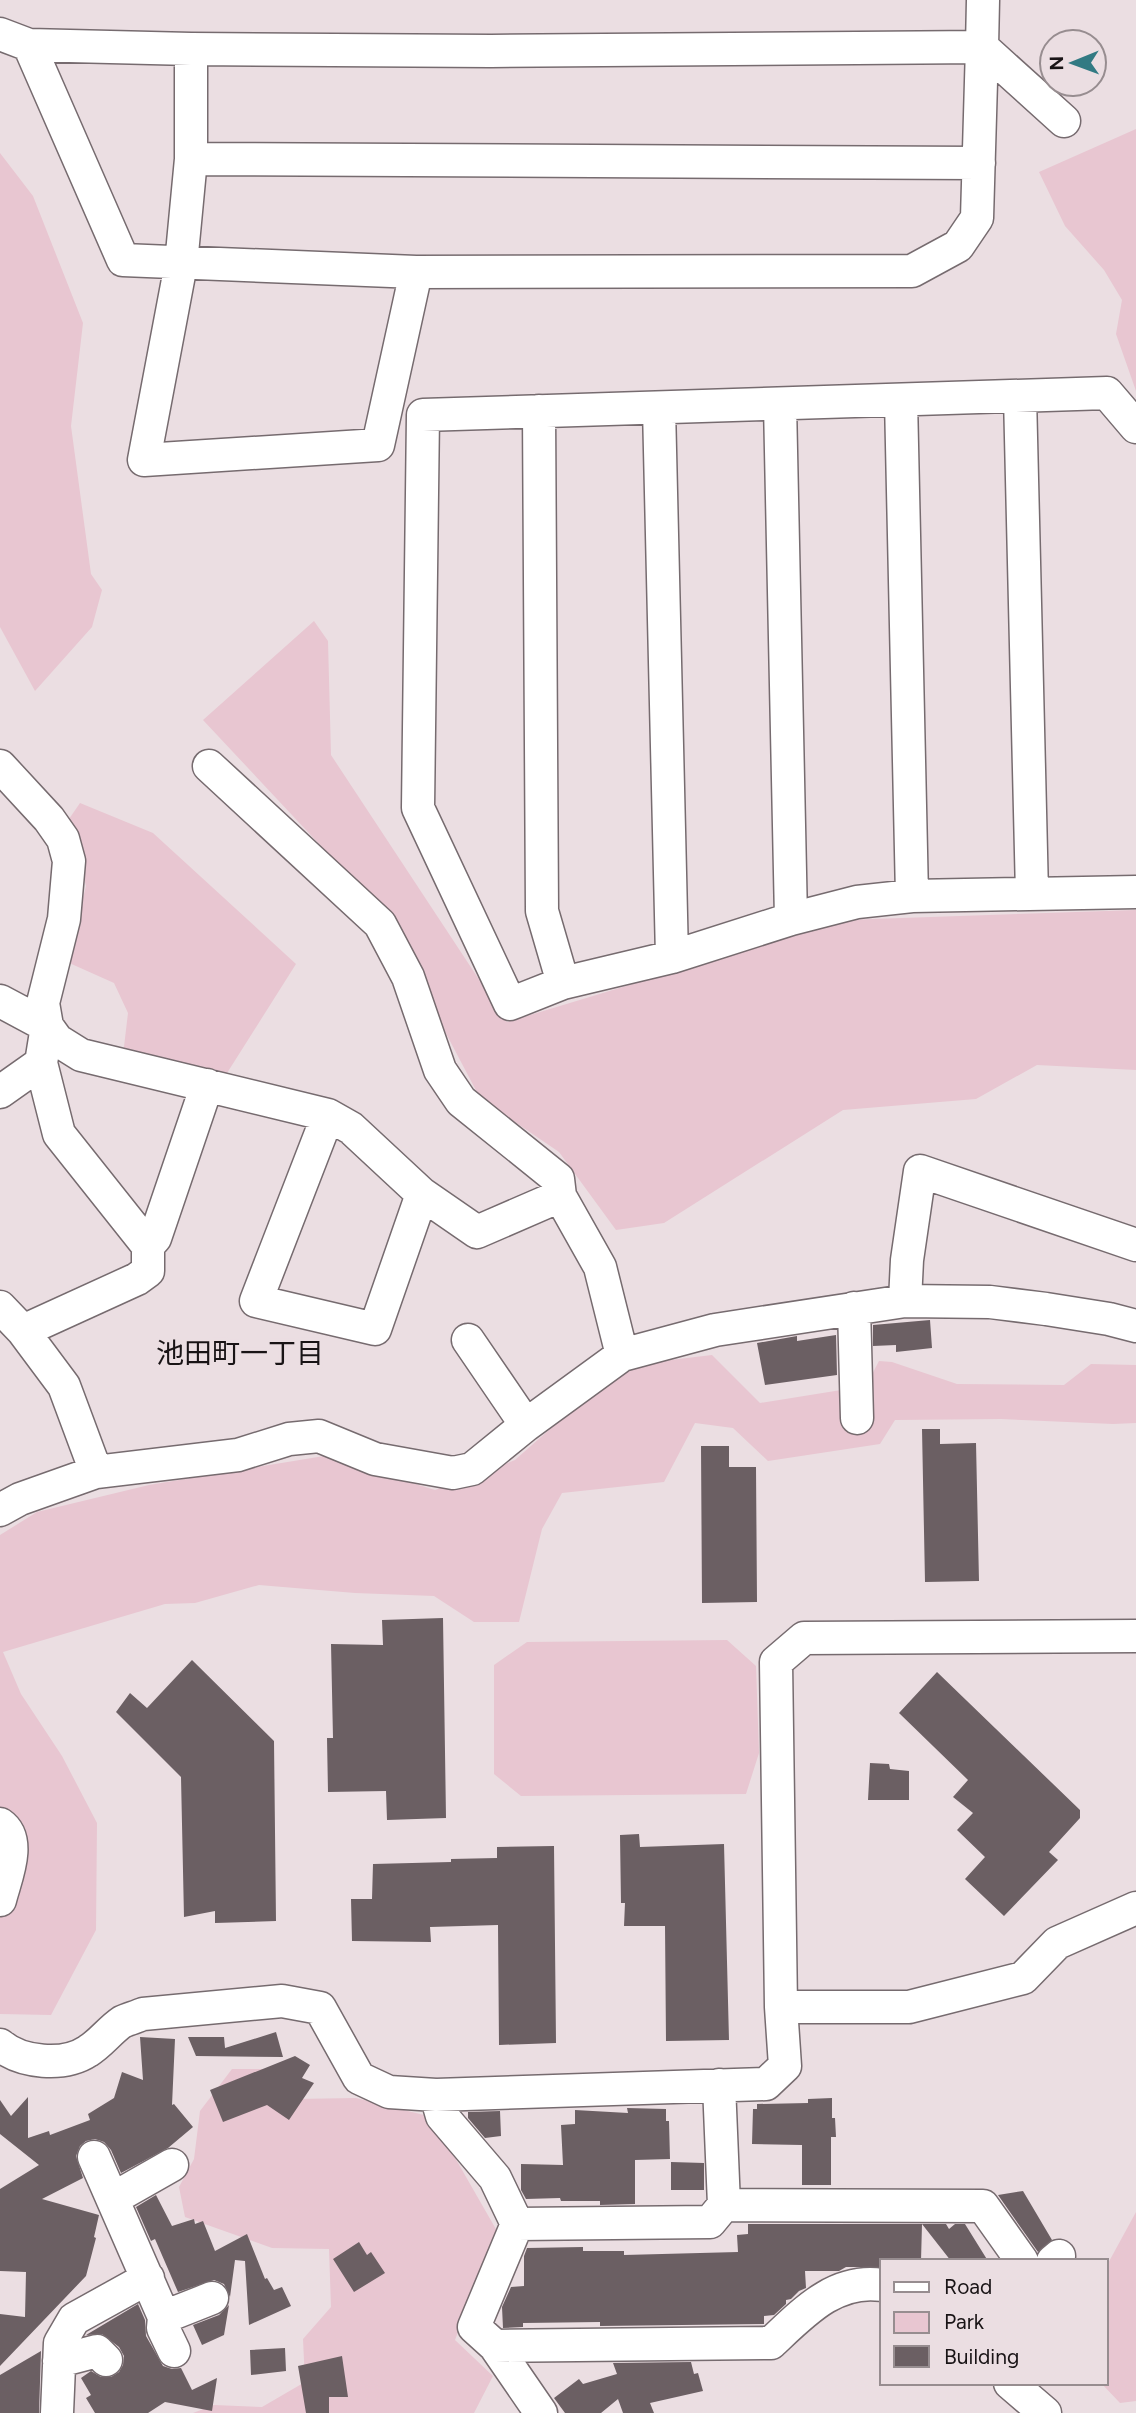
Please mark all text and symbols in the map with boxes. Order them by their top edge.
north arrow [1038,28,1108,98]
text: N [1045,56,1068,71]
district label: 池田町一丁目 [156,1336,324,1370]
legend [880,2259,1108,2385]
text: Road [944,2274,992,2299]
text: Park [944,2309,985,2334]
text: Building [944,2344,1019,2369]

